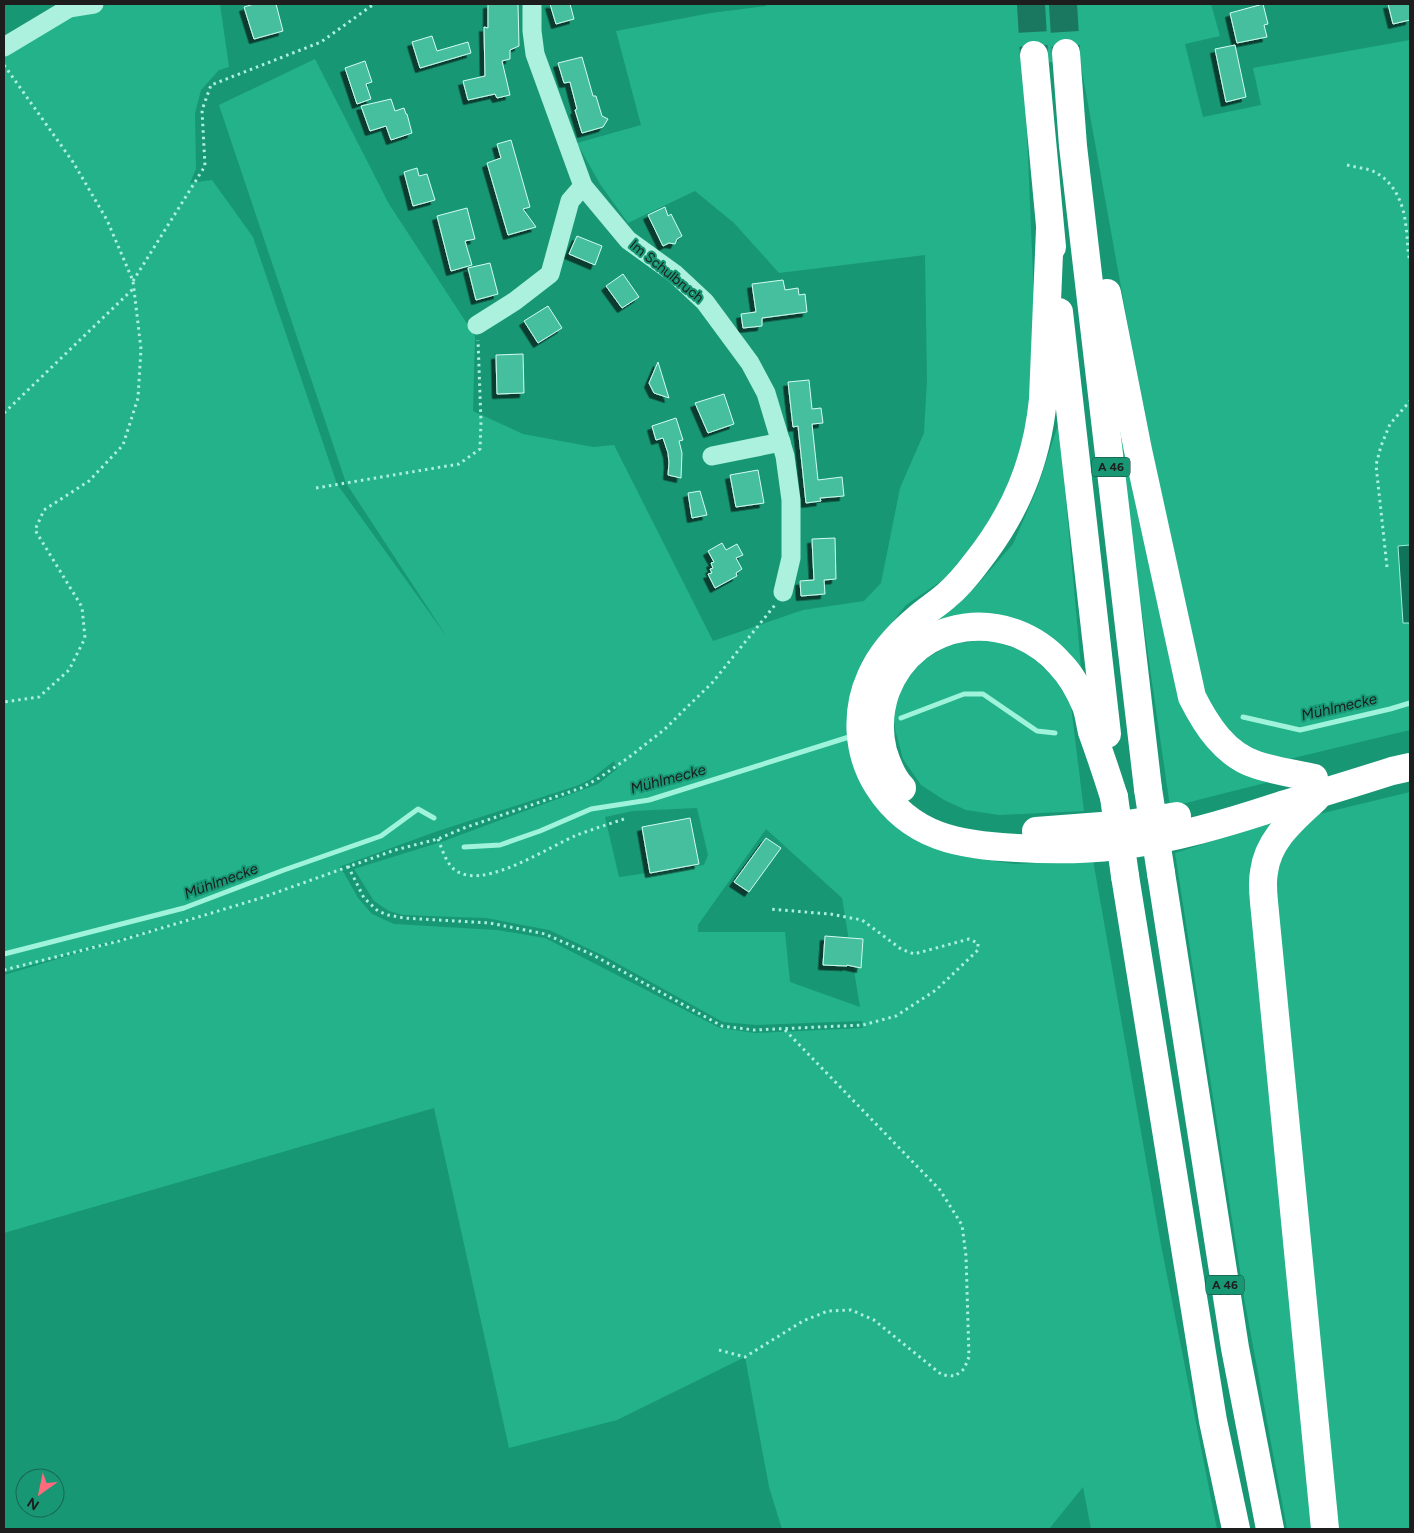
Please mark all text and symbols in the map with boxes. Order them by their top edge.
street label: Im Schulbruch [626,236,707,306]
road number: A 46 [1092,458,1130,477]
water label: Mühlmecke [1299,690,1379,724]
water label: Mühlmecke [628,760,708,798]
water label: Mühlmecke [182,859,260,903]
road number: A 46 [1206,1276,1244,1294]
north arrow [15,1468,65,1518]
text: N [24,1493,42,1514]

